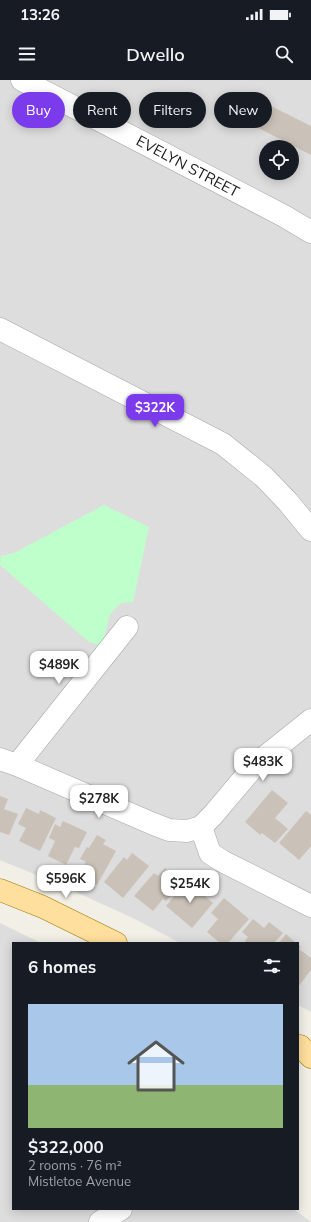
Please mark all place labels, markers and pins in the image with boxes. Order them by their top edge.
pin: $322K [127,394,183,428]
pin: $489K [31,651,87,685]
pin: $483K [235,748,291,782]
pin: $278K [71,785,127,819]
pin: $596K [38,865,94,899]
pin: $254K [162,870,218,904]

